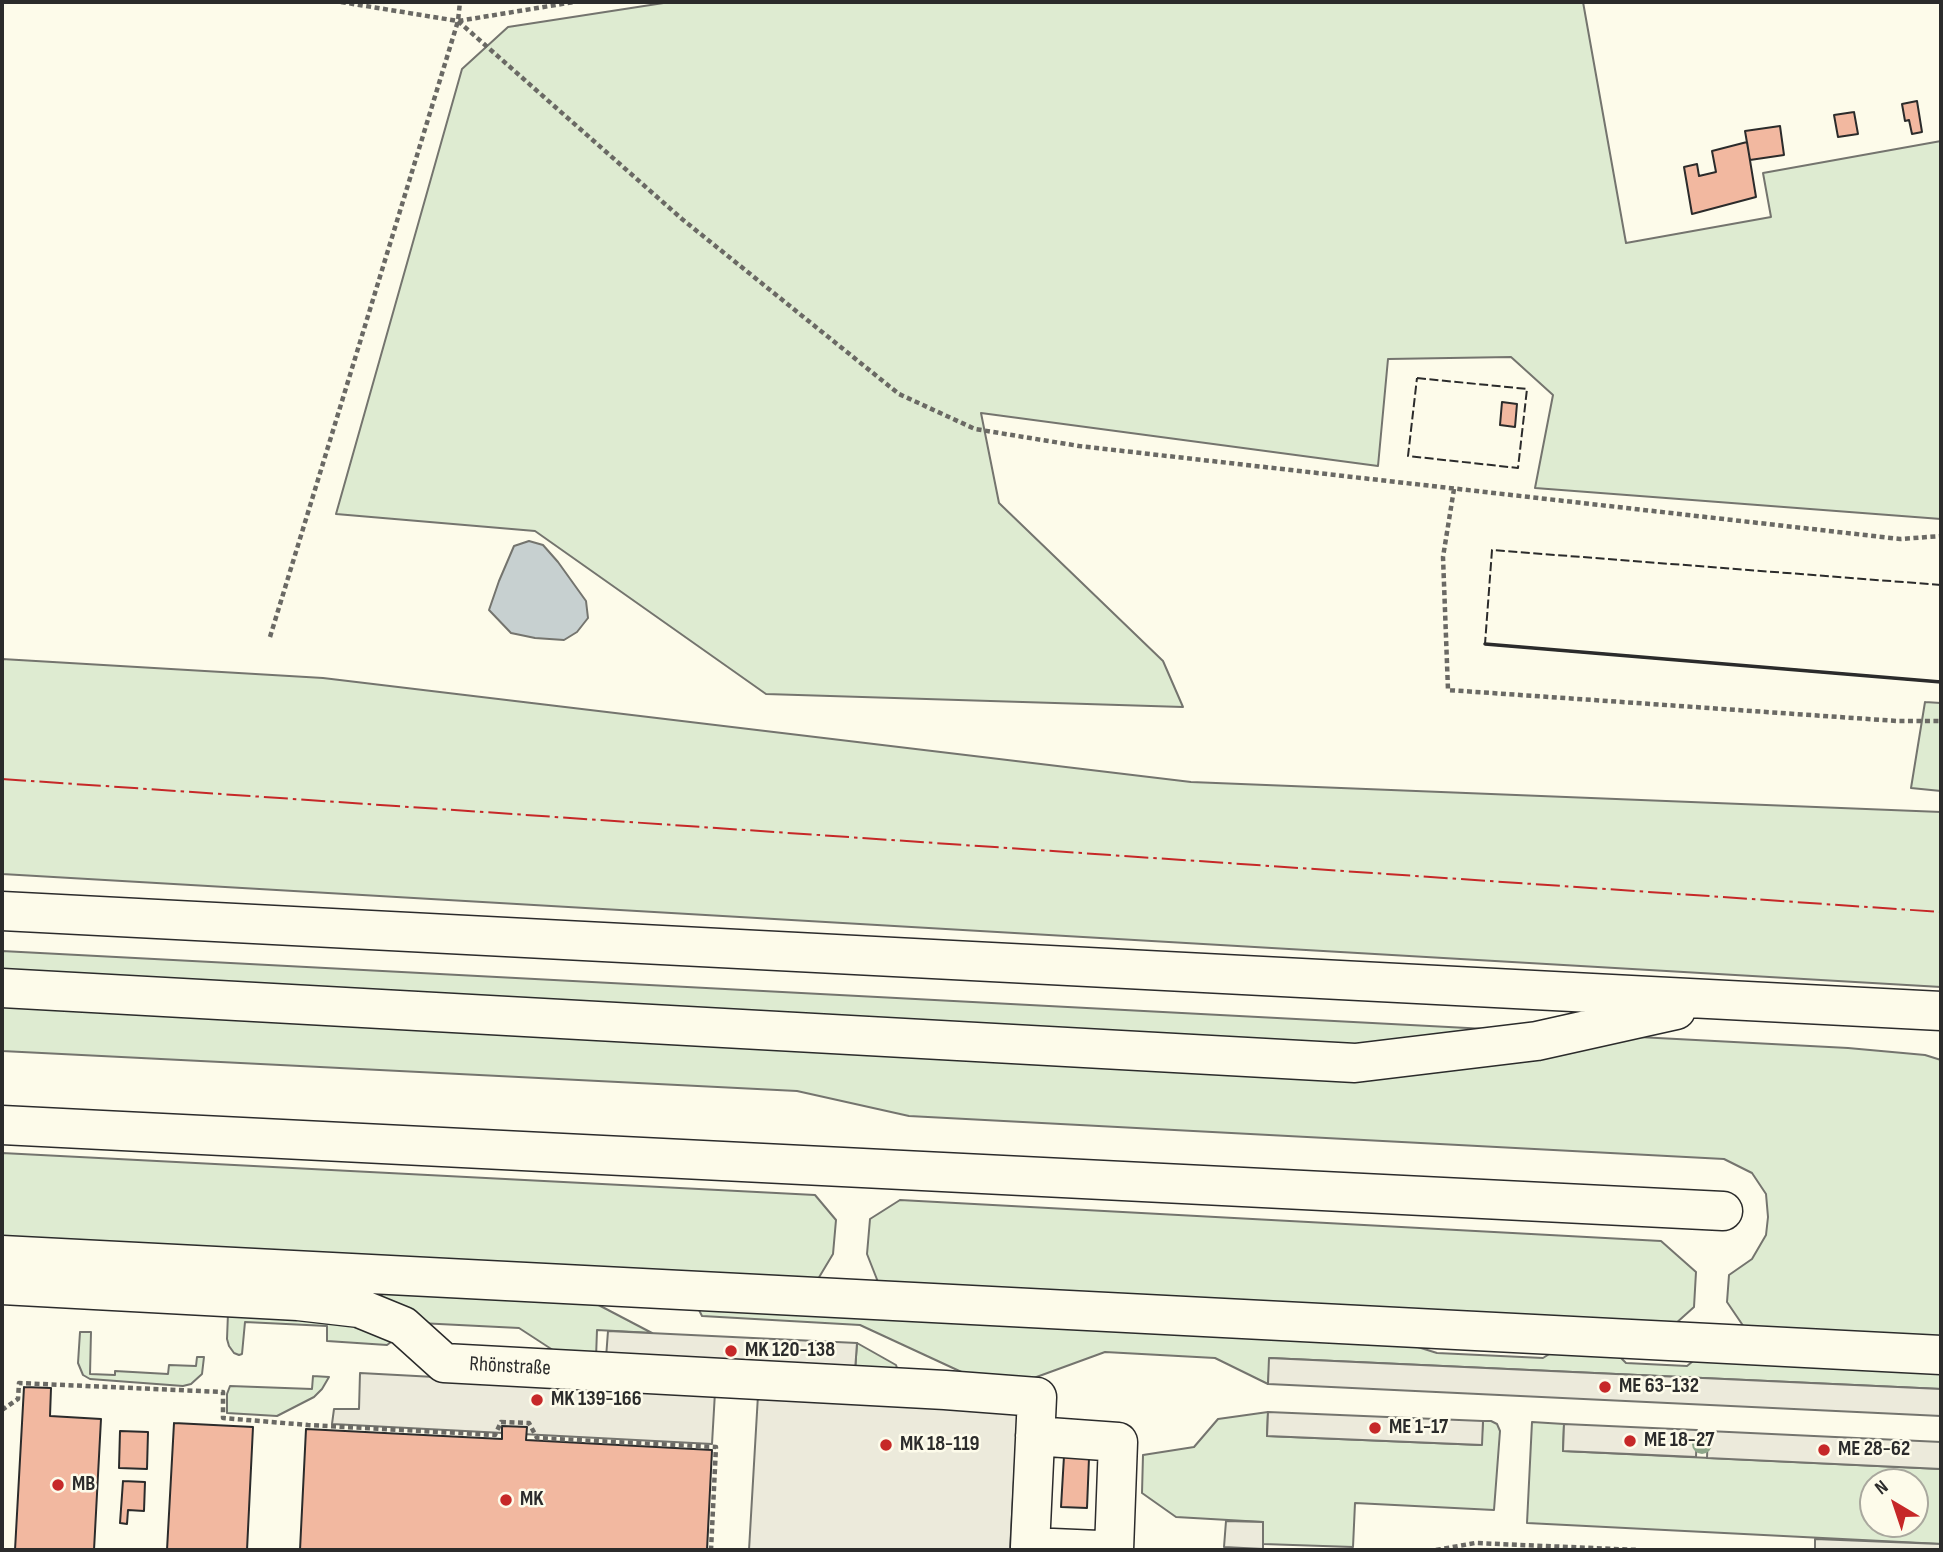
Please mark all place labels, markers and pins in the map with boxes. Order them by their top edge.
place label: MK 120-138 [745,1338,835,1364]
marker: MK 120-138 [723,1343,739,1359]
place label: ME 63-132 [1619,1374,1699,1400]
marker: ME 63-132 [1597,1379,1613,1395]
place label: MK 139-166 [551,1387,642,1413]
marker: MK 139-166 [529,1392,545,1408]
place label: ME 1-17 [1389,1415,1448,1441]
marker: ME 1-17 [1367,1420,1383,1436]
place label: ME 18-27 [1644,1428,1714,1454]
place label: MK 18-119 [900,1432,980,1458]
marker: ME 18-27 [1622,1433,1638,1449]
marker: MK 18-119 [878,1437,894,1453]
place label: ME 28-62 [1838,1437,1910,1463]
marker: ME 28-62 [1816,1442,1832,1458]
place label: MB [72,1472,95,1498]
marker: MB [50,1477,66,1493]
place label: MK [520,1487,544,1513]
marker: MK [498,1492,514,1508]

